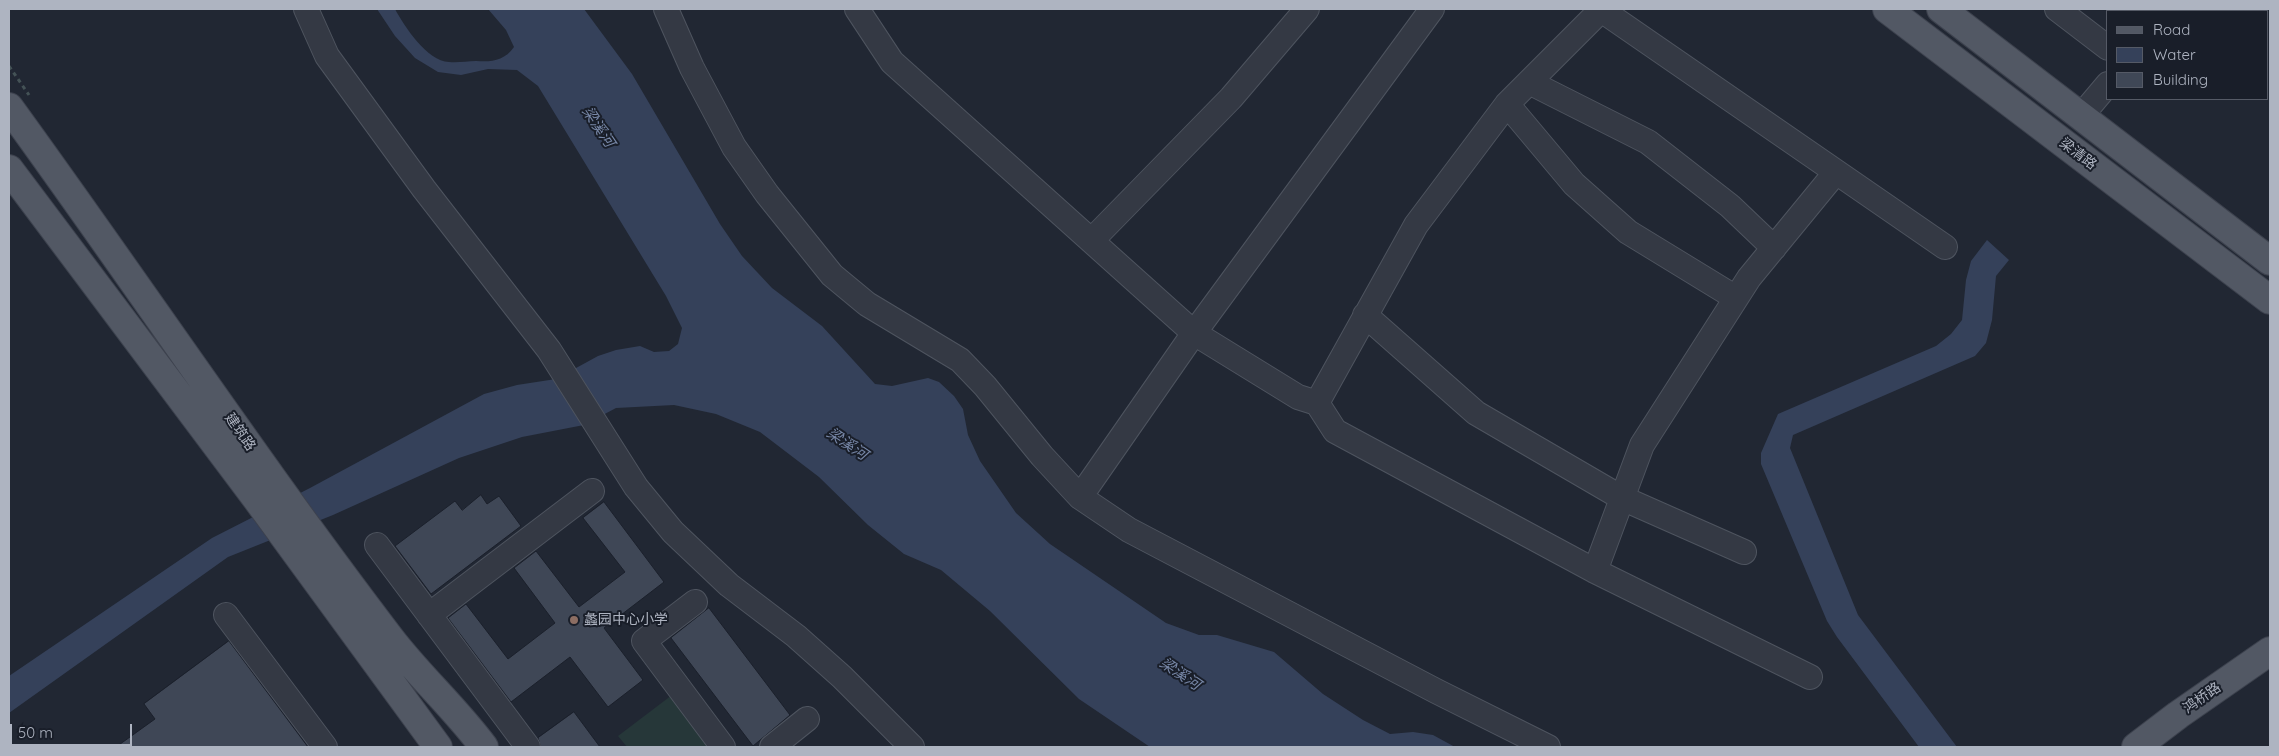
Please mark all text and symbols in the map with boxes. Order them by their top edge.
legend [2106,10,2269,100]
text: Road [2153,20,2190,39]
text: Water [2153,45,2196,64]
text: Building [2153,70,2208,89]
water label: 梁溪河 [578,103,618,151]
street label: 梁清路 [2056,135,2100,173]
street label: 建筑路 [221,410,259,454]
water label: 梁溪河 [823,424,871,464]
place label: 蠡园中心小学 [584,612,668,628]
marker: 蠡园中心小学 [568,614,580,626]
water label: 梁溪河 [1156,654,1204,694]
street label: 鸿桥路 [2180,679,2224,717]
scale bar [12,714,135,746]
text: 50 m [18,723,53,742]

